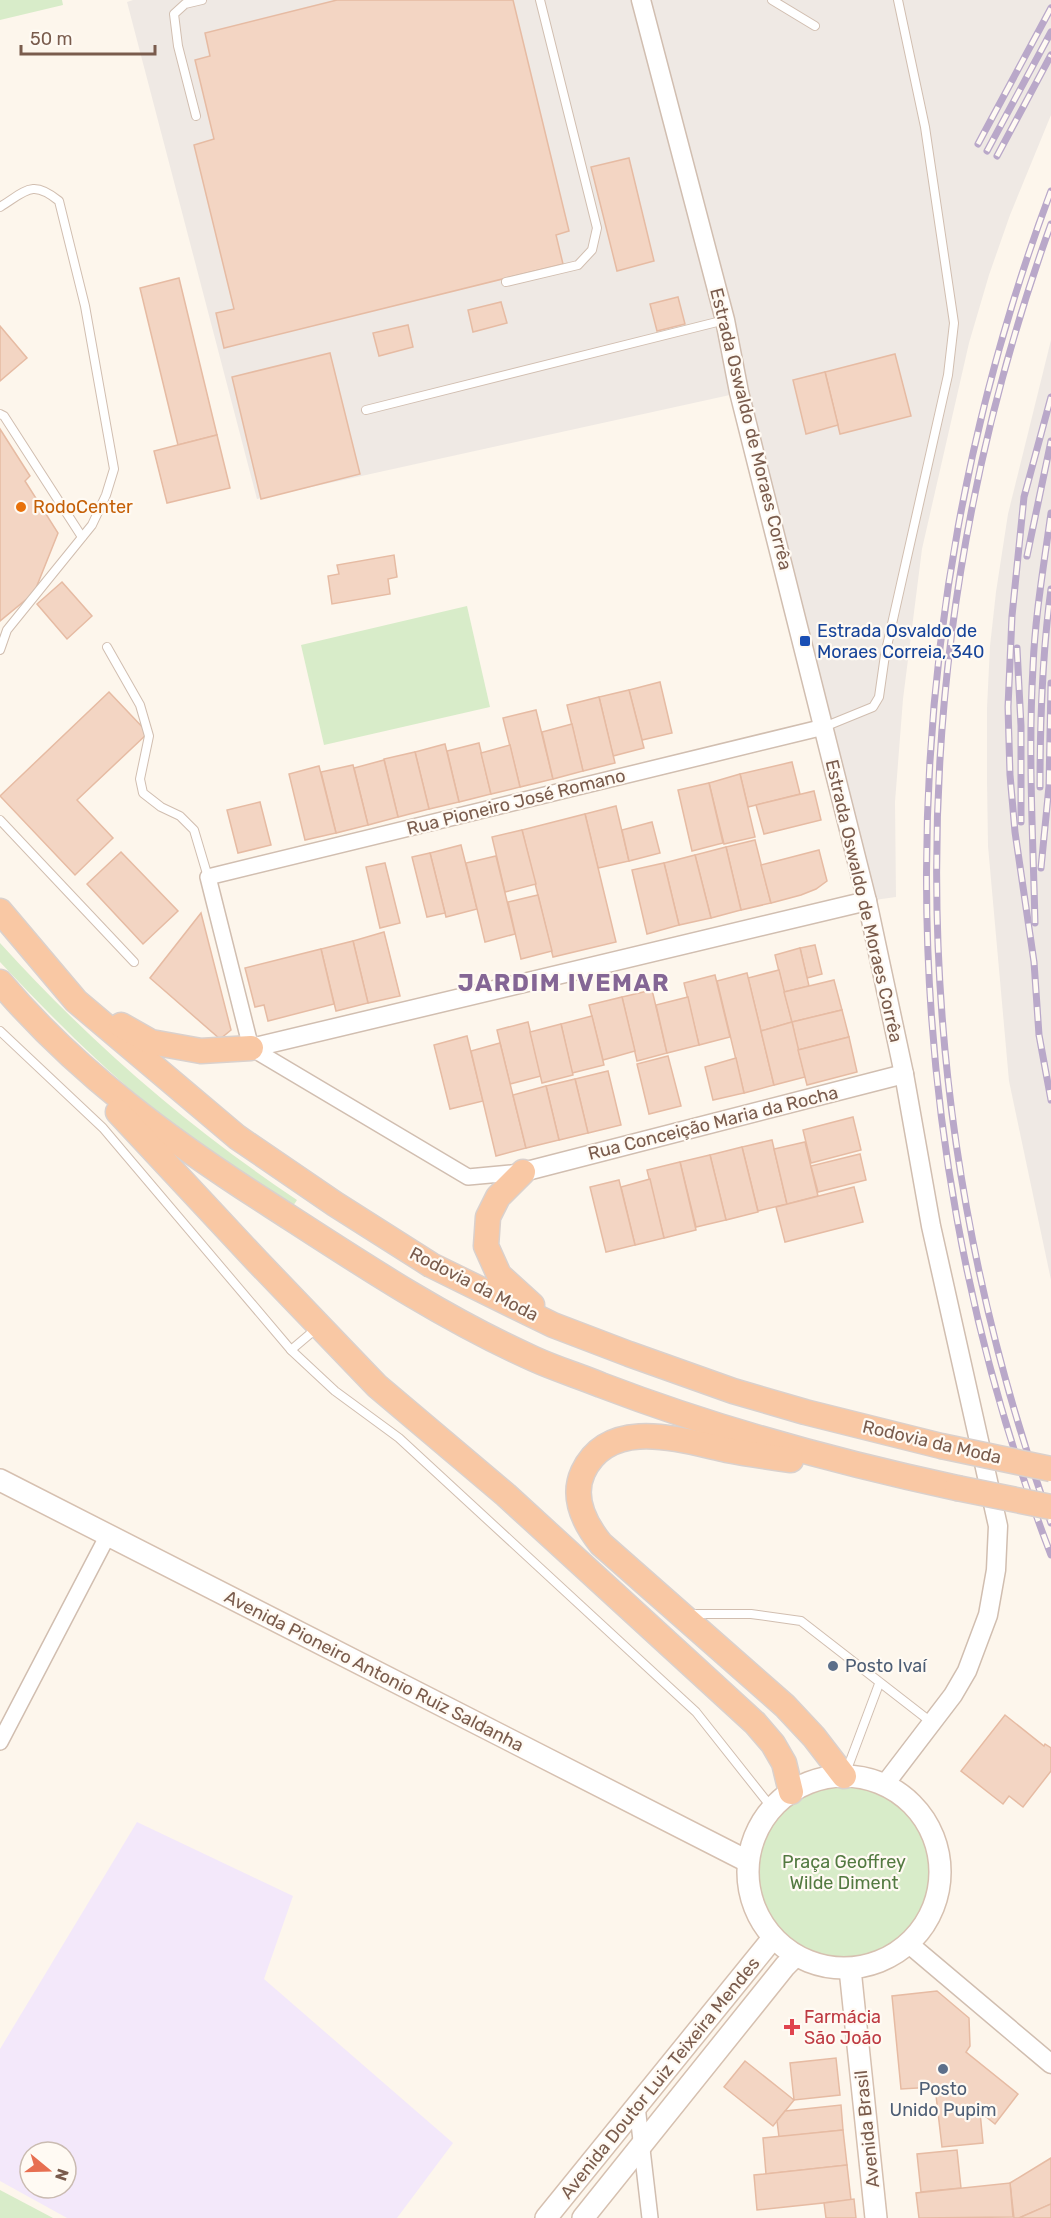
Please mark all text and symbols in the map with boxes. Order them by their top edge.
scale bar [21,18,154,56]
text: 50 m [30,28,73,50]
street label: Estrada Oswaldo de Moraes Corrêa [705,286,797,572]
place label: RodoCenter [33,496,133,518]
marker: RodoCenter [14,500,28,514]
place label: Estrada Osvaldo de Moraes Correia, 340 [817,620,984,663]
marker: Estrada Osvaldo de Moraes Correia, 340 [798,634,812,648]
street label: Estrada Oswaldo de Moraes Corrêa [821,757,907,1045]
street label: Rua Pioneiro José Romano [404,764,628,840]
district label: JARDIM IVEMAR [458,969,670,997]
street label: Rua Conceição Maria da Rocha [586,1081,840,1165]
street label: Rodovia da Moda [406,1242,542,1326]
street label: Rodovia da Moda [860,1415,1004,1469]
street label: Avenida Pioneiro Antonio Ruiz Saldanha [221,1586,527,1756]
place label: Posto Ivaí [845,1655,928,1677]
marker: Posto Ivaí [826,1659,840,1673]
park label: Praça Geoffrey Wilde Diment [782,1851,906,1894]
street label: Avenida Doutor Luiz Teixeira Mendes [556,1953,764,2203]
place label: Farmácia São João [804,2006,882,2049]
marker: Farmácia São João [785,2020,799,2034]
marker: Posto Unido Pupim [936,2062,950,2076]
street label: Avenida Brasil [850,2069,884,2189]
place label: Posto Unido Pupim [890,2078,996,2121]
north arrow [18,2140,78,2200]
text: N [51,2166,73,2183]

